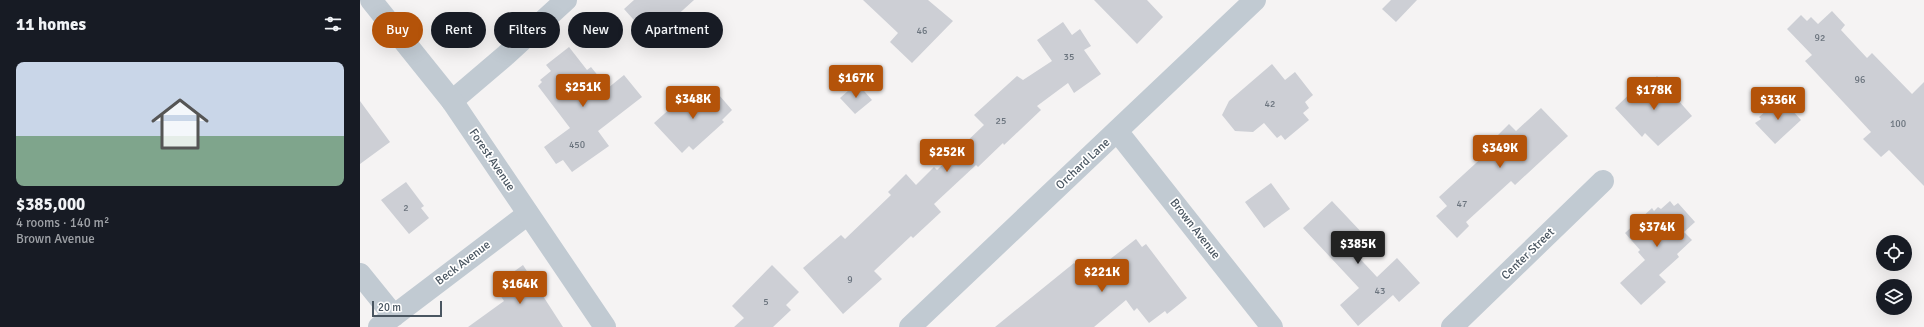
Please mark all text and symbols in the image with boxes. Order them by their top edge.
chip: Buy [372,12,423,48]
chip: Rent [431,12,486,48]
chip: Filters [494,12,560,48]
chip: New [568,12,623,48]
chip: Apartment [631,12,723,48]
icon: filters [322,13,344,35]
text: 11 homes [16,14,86,35]
house number: 46 [917,25,927,37]
house number: 92 [1815,32,1825,44]
house number: 35 [1064,51,1074,63]
pin: $167K [828,65,884,99]
text: $167K [838,70,874,86]
pin: $251K [555,74,611,108]
house number: 96 [1855,74,1865,86]
pin: $178K [1626,77,1682,111]
text: $251K [565,79,601,95]
text: $178K [1636,82,1672,98]
pin: $348K [665,86,721,120]
pin: $336K [1750,87,1806,121]
icon: home [144,88,216,160]
text: $348K [675,91,711,107]
text: $336K [1760,92,1796,108]
house number: 42 [1265,98,1275,110]
house number: 25 [996,115,1006,127]
house number: 100 [1890,118,1906,130]
street label: Forest Avenue [466,126,518,194]
street label: Orchard Lane [1053,135,1113,193]
pin: $349K [1472,135,1528,169]
house number: 450 [569,139,585,151]
pin: $252K [919,139,975,173]
text: $349K [1482,140,1518,156]
text: $252K [929,144,965,160]
text: $385,000 [16,194,85,215]
street label: Brown Avenue [1167,196,1223,262]
house number: 47 [1457,198,1467,210]
house number: 2 [403,202,409,214]
pin: $374K [1629,214,1685,248]
text: 4 rooms · 140 m² [16,215,109,231]
text: $374K [1639,219,1675,235]
street label: Center Street [1498,225,1558,283]
text: Brown Avenue [16,231,95,247]
pin: $385K [1330,231,1386,265]
map controls [1876,235,1912,315]
button: locate [1876,235,1912,271]
text: $385K [1340,236,1376,252]
street label: Beck Avenue [432,237,494,289]
pin: $221K [1074,259,1130,293]
text: $221K [1084,264,1120,280]
pin: $164K [492,271,548,305]
house number: 9 [847,274,853,286]
text: $164K [502,276,538,292]
button: layers [1876,279,1912,315]
house number: 43 [1375,285,1385,297]
house number: 5 [763,296,769,308]
scale bar [372,299,442,318]
text: 20 m [378,301,401,314]

